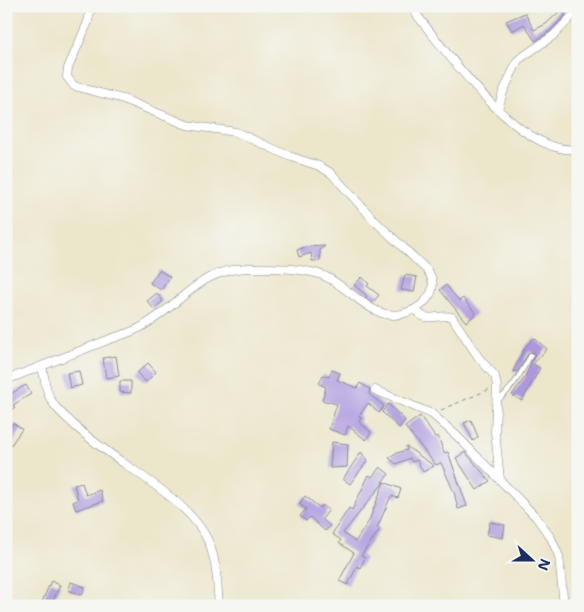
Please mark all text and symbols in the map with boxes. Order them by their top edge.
north arrow [506,534,556,584]
text: N [534,556,555,573]

